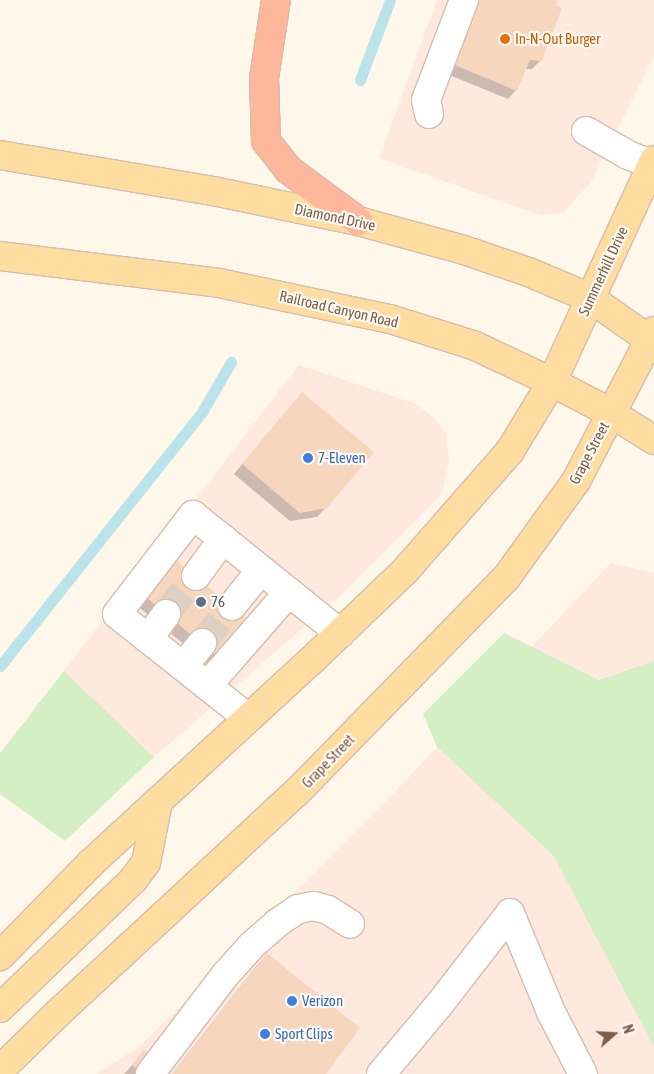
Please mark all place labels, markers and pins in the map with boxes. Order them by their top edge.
place label: In-N-Out Burger [515,30,601,48]
marker: In-N-Out Burger [499,33,511,45]
place label: 7-Eleven [318,449,366,467]
marker: 7-Eleven [302,452,314,464]
place label: 76 [211,593,225,611]
marker: 76 [195,596,207,608]
place label: Verizon [302,992,343,1010]
marker: Verizon [286,995,298,1007]
place label: Sport Clips [275,1025,333,1043]
marker: Sport Clips [259,1028,271,1040]

